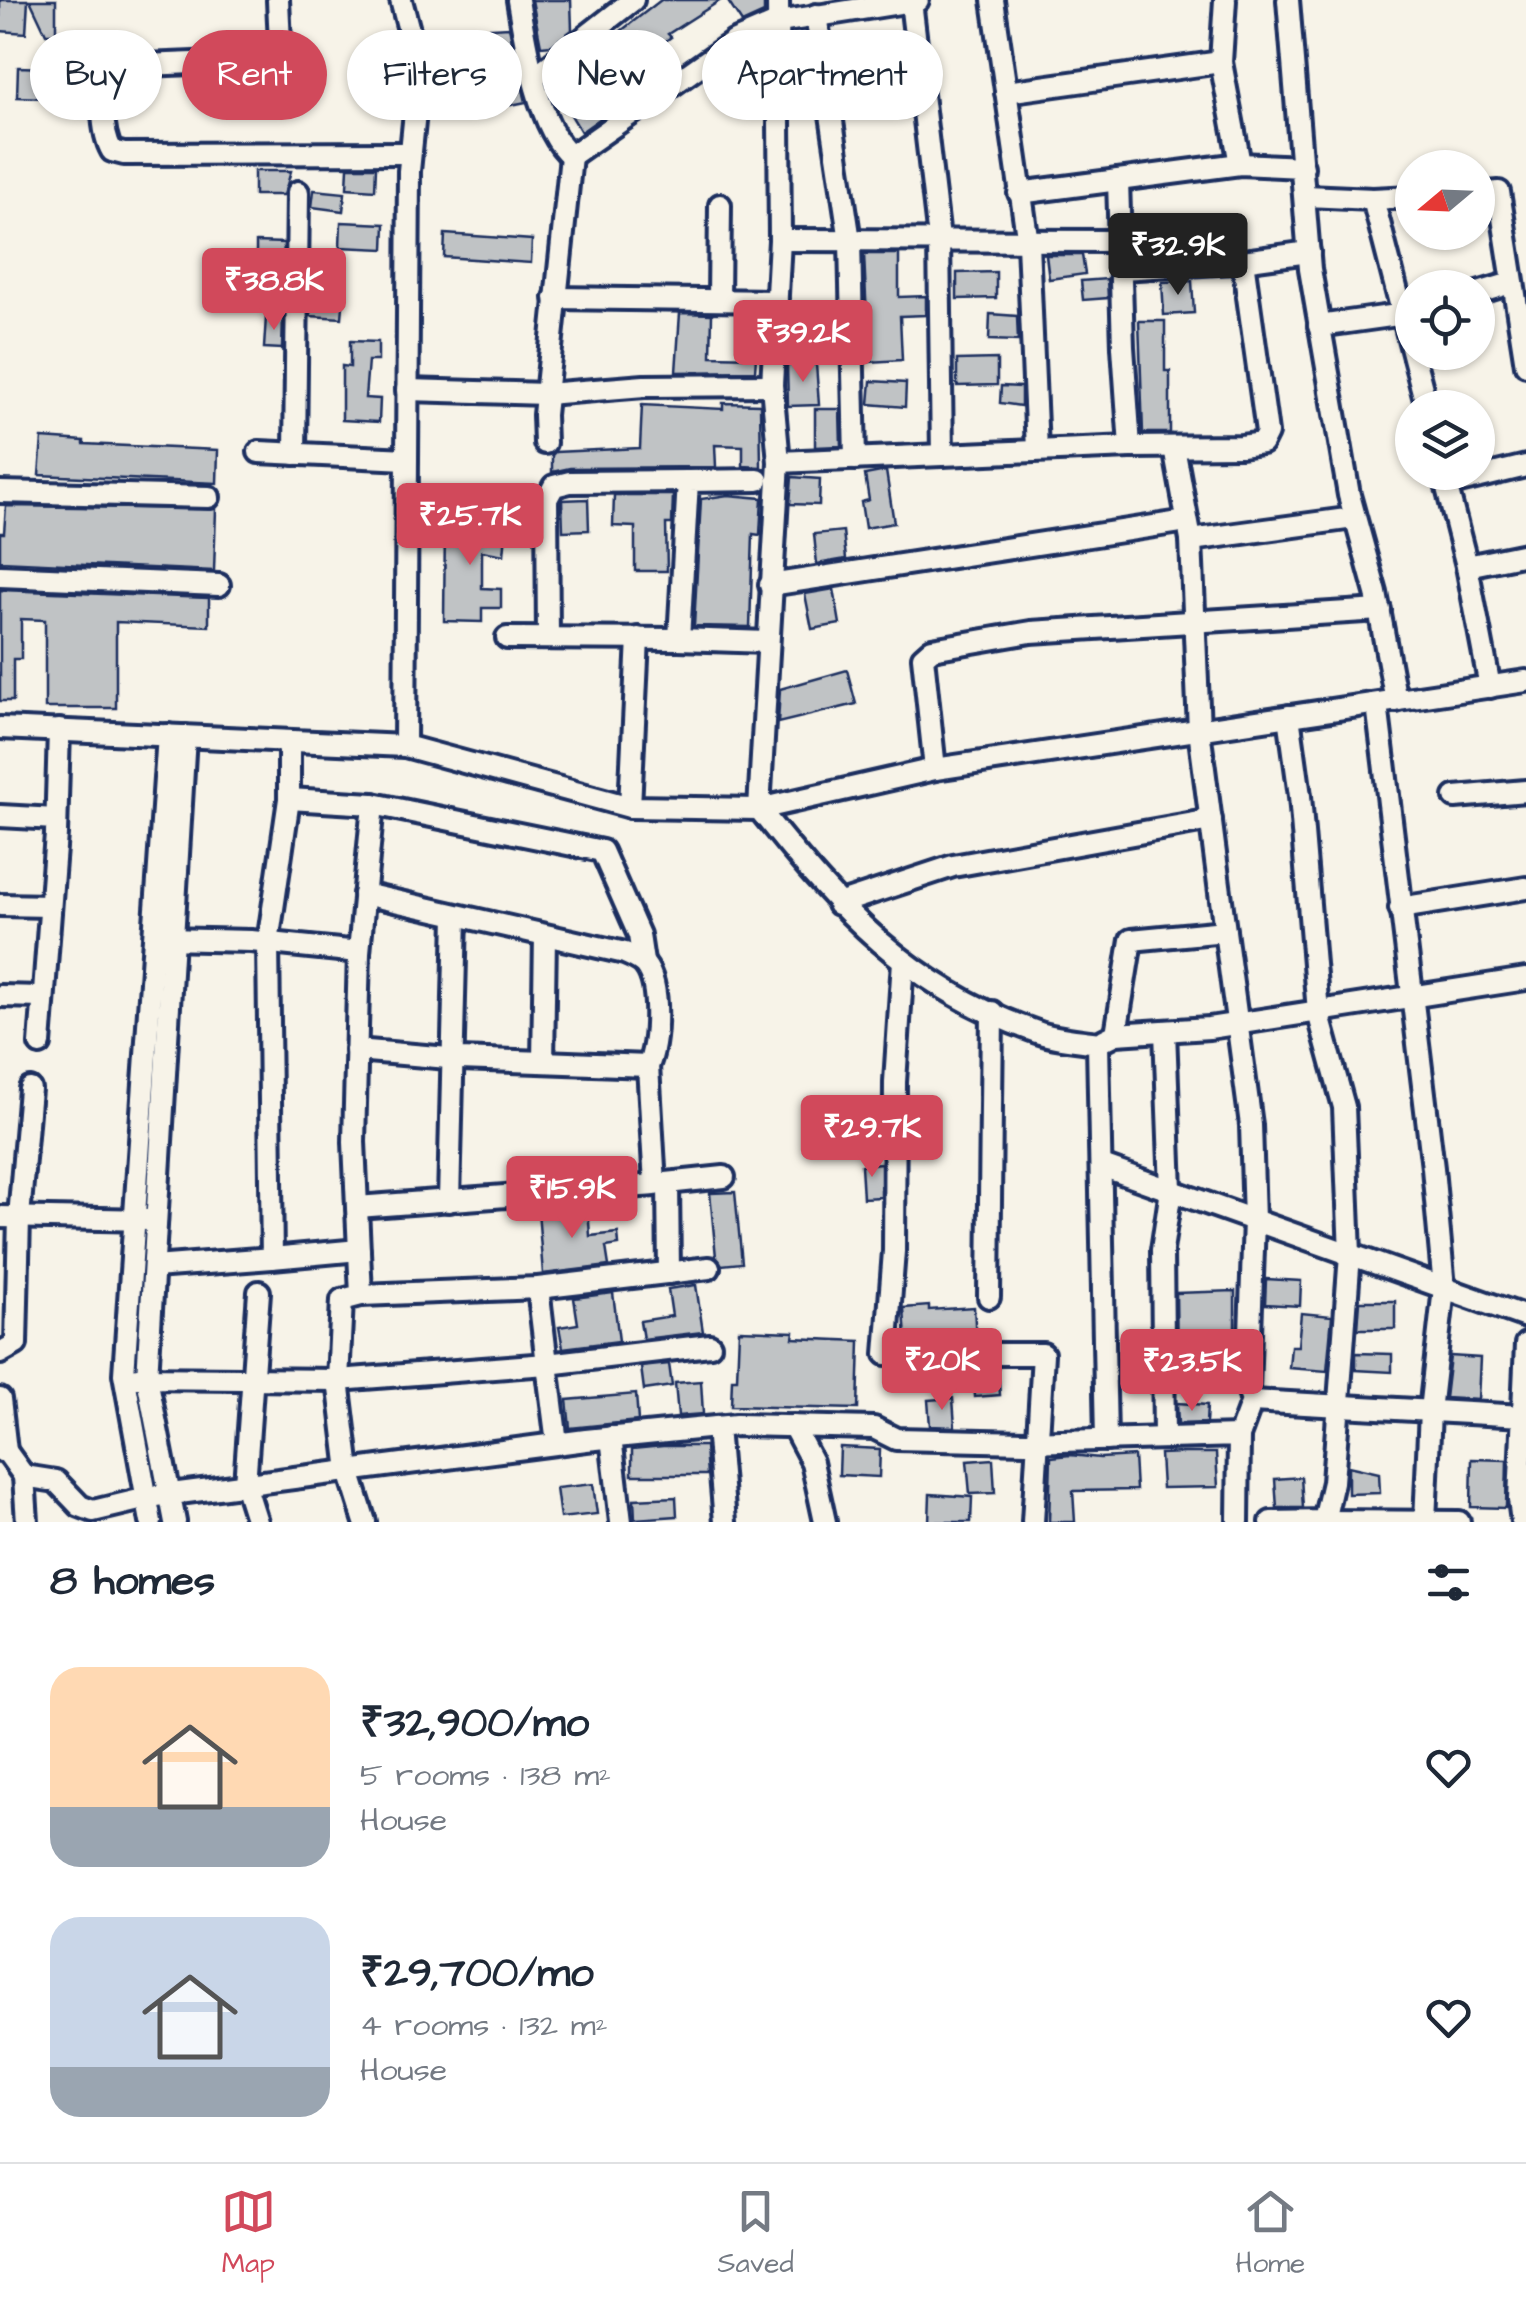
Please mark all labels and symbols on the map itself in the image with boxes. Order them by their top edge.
north arrow [1395,150,1495,250]
pin: ₹32.9K [1097,213,1259,298]
pin: ₹38.8K [193,248,355,333]
pin: ₹39.2K [722,300,884,385]
pin: ₹25.7K [389,483,551,568]
pin: ₹29.7K [791,1095,953,1180]
pin: ₹15.9K [491,1156,653,1241]
pin: ₹20K [883,1328,1001,1413]
pin: ₹23.5K [1111,1329,1273,1414]

